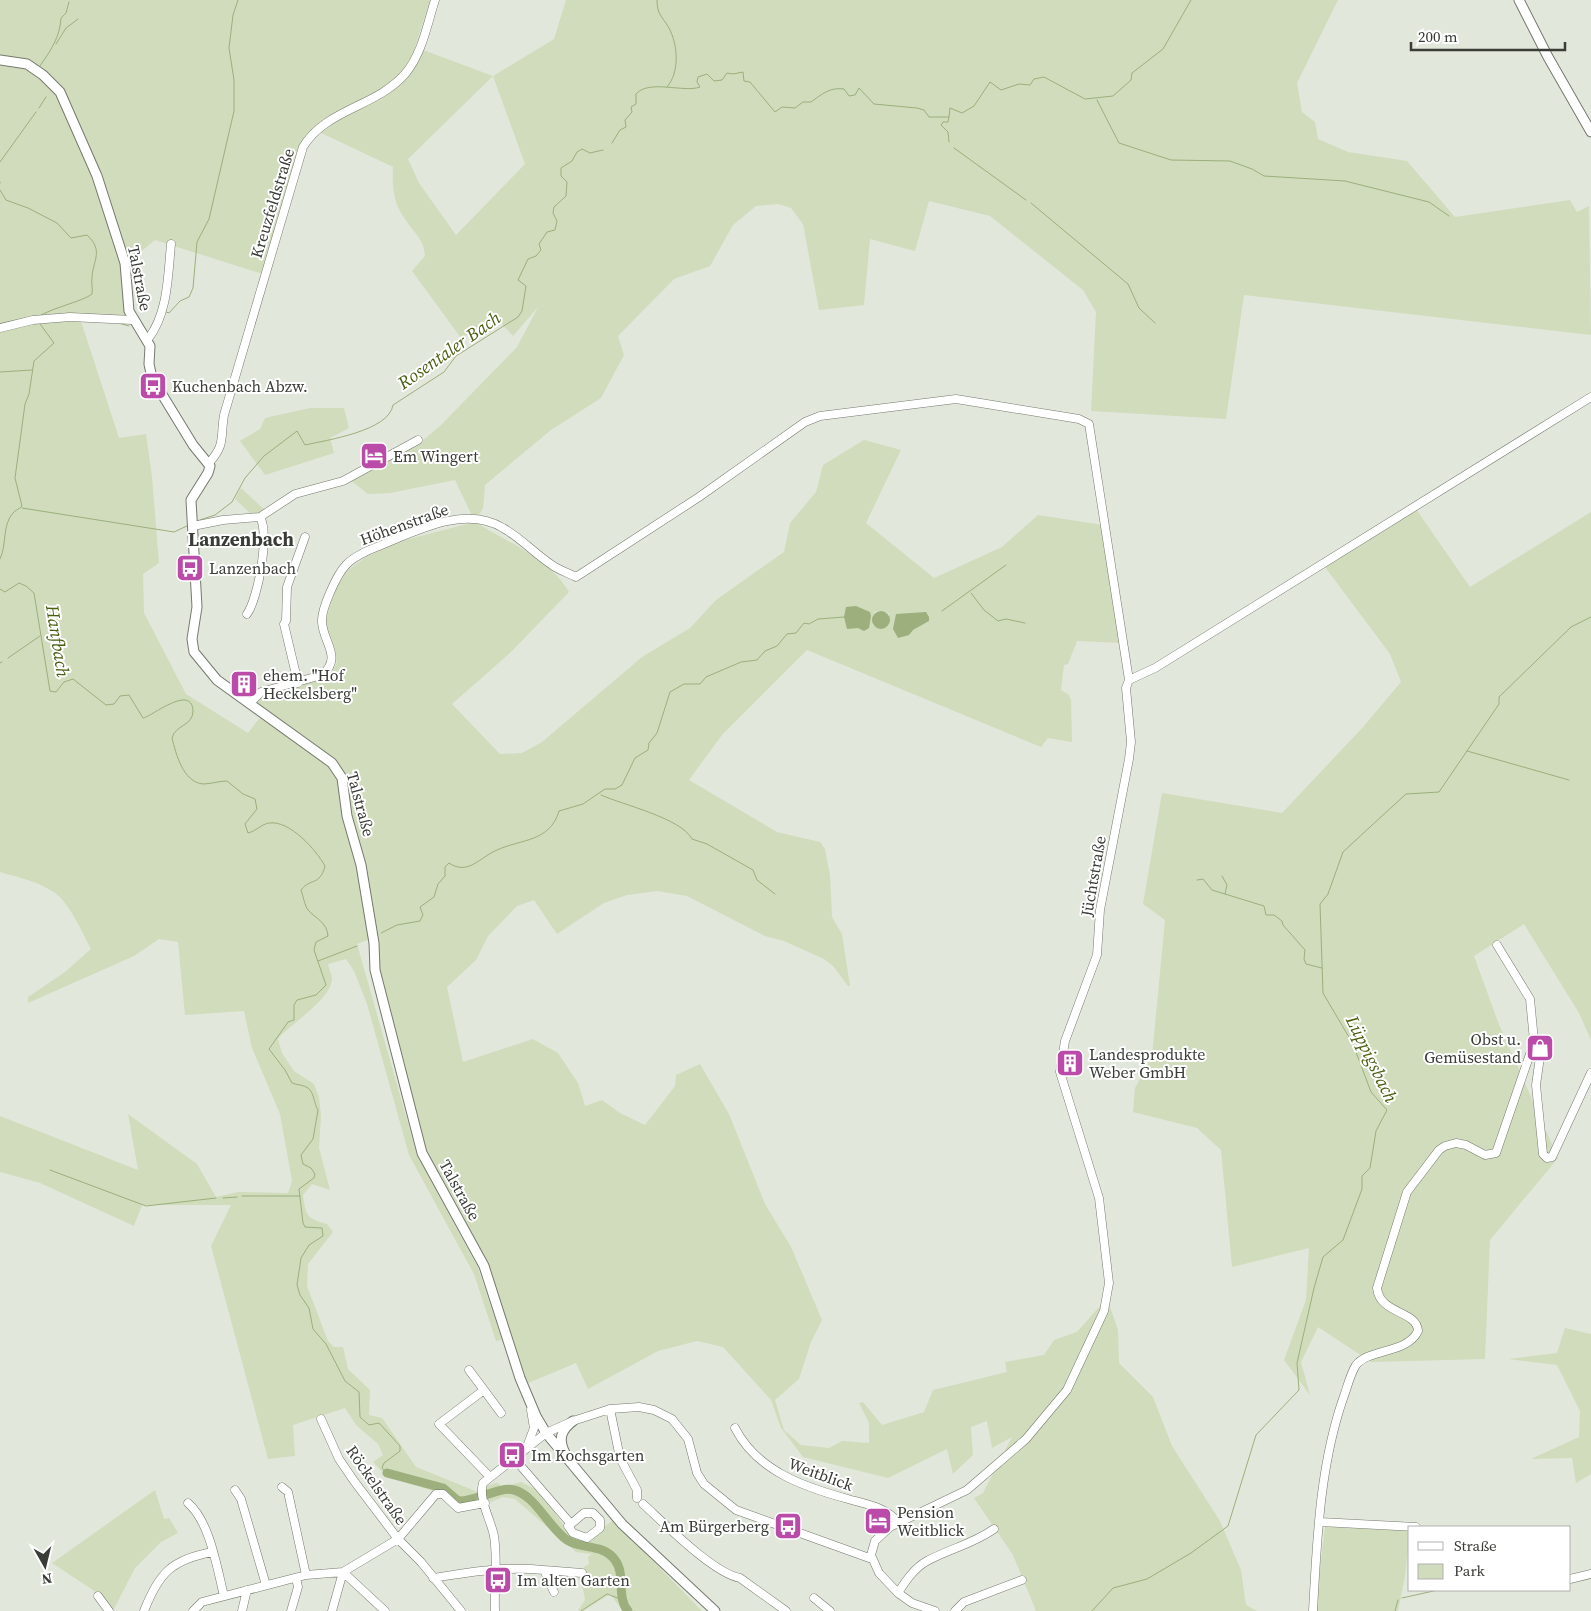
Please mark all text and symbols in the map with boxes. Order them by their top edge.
scale bar [1411,20,1565,52]
text: 200 m [1418,26,1458,47]
street label: Kreuzfeldstraße [245,145,299,261]
street label: Talstraße [123,243,157,313]
water label: Rosentaler Bach [392,305,506,395]
bus stop icon: Kuchenbach Abzw. [138,371,168,401]
place label: Kuchenbach Abzw. [172,375,308,397]
hotel icon: Em Wingert [359,441,389,471]
place label: Em Wingert [393,445,479,467]
street label: Höhenstraße [357,498,451,550]
district label: Lanzenbach [188,526,294,552]
bus stop icon: Lanzenbach [175,553,205,583]
place label: Lanzenbach [209,557,296,579]
water label: Hanfbach [40,602,76,679]
place label: ehem. "Hof Heckelsberg" [263,664,357,704]
building icon: ehem. "Hof Heckelsberg" [229,669,259,699]
street label: Talstraße [342,769,380,839]
street label: Jüchtstraße [1075,834,1111,919]
water label: Lüppigsbach [1340,1010,1404,1107]
place label: Obst u. Gemüsestand [1424,1028,1521,1068]
shop icon: Obst u. Gemüsestand [1525,1033,1555,1063]
place label: Landesprodukte Weber GmbH [1089,1043,1205,1083]
building icon: Landesprodukte Weber GmbH [1055,1048,1085,1078]
street label: Talstraße [434,1156,486,1224]
bus stop icon: Im Kochsgarten [497,1440,527,1470]
street label: Röckelstraße [341,1441,413,1529]
place label: Im Kochsgarten [531,1444,645,1466]
street label: Weitblick [786,1452,857,1496]
place label: Pension Weitblick [897,1501,965,1541]
hotel icon: Pension Weitblick [863,1506,893,1536]
bus stop icon: Am Bürgerberg [773,1511,803,1541]
place label: Am Bürgerberg [659,1515,769,1537]
legend [1408,1526,1571,1591]
text: Straße [1454,1535,1497,1556]
north arrow [20,1541,70,1591]
text: Park [1454,1560,1486,1581]
bus stop icon: Im alten Garten [483,1565,513,1595]
text: N [40,1568,53,1589]
place label: Im alten Garten [517,1569,630,1591]

